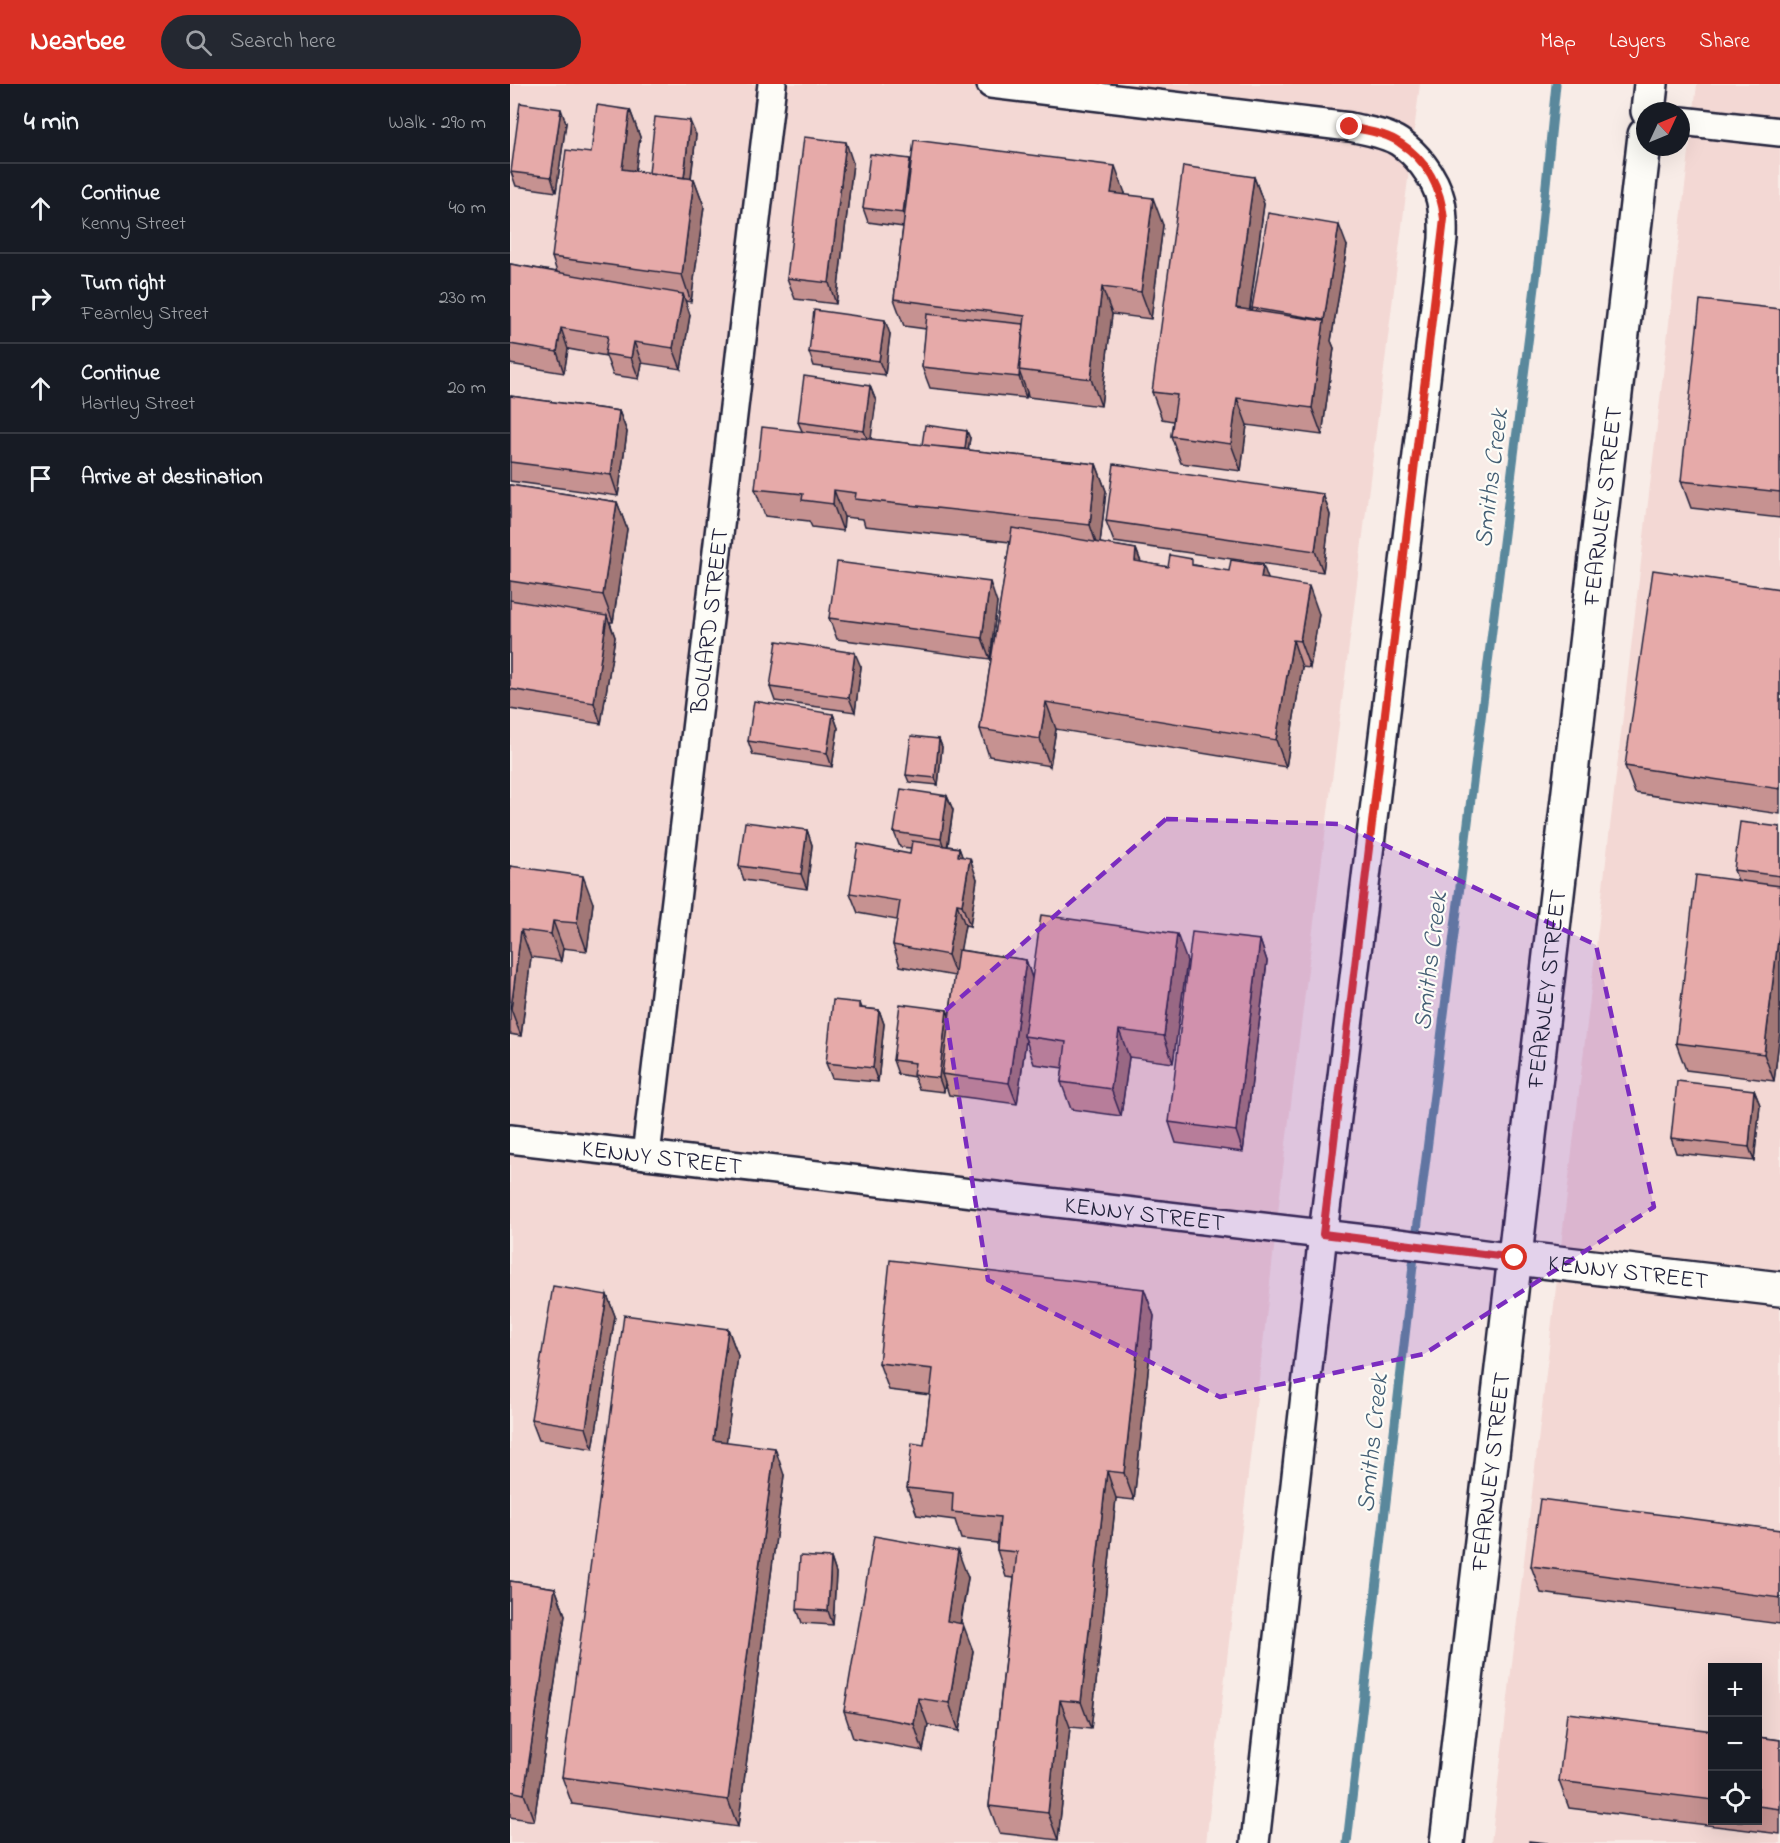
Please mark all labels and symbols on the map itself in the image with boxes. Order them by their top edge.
north arrow [1636,102,1690,156]
route end [1336,113,1362,139]
water label: Smiths Creek [1466,405,1521,550]
street label: FEARNLEY STREET [1575,405,1633,609]
street label: BOLLARD STREET [683,526,740,717]
street label: FEARNLEY STREET [1519,887,1577,1091]
water label: Smiths Creek [1405,888,1460,1033]
street label: KENNY STREET [580,1133,744,1186]
street label: KENNY STREET [1062,1189,1227,1242]
route start [1501,1244,1527,1270]
street label: KENNY STREET [1546,1247,1710,1300]
water label: Smiths Creek [1348,1370,1400,1515]
street label: FEARNLEY STREET [1464,1370,1521,1574]

